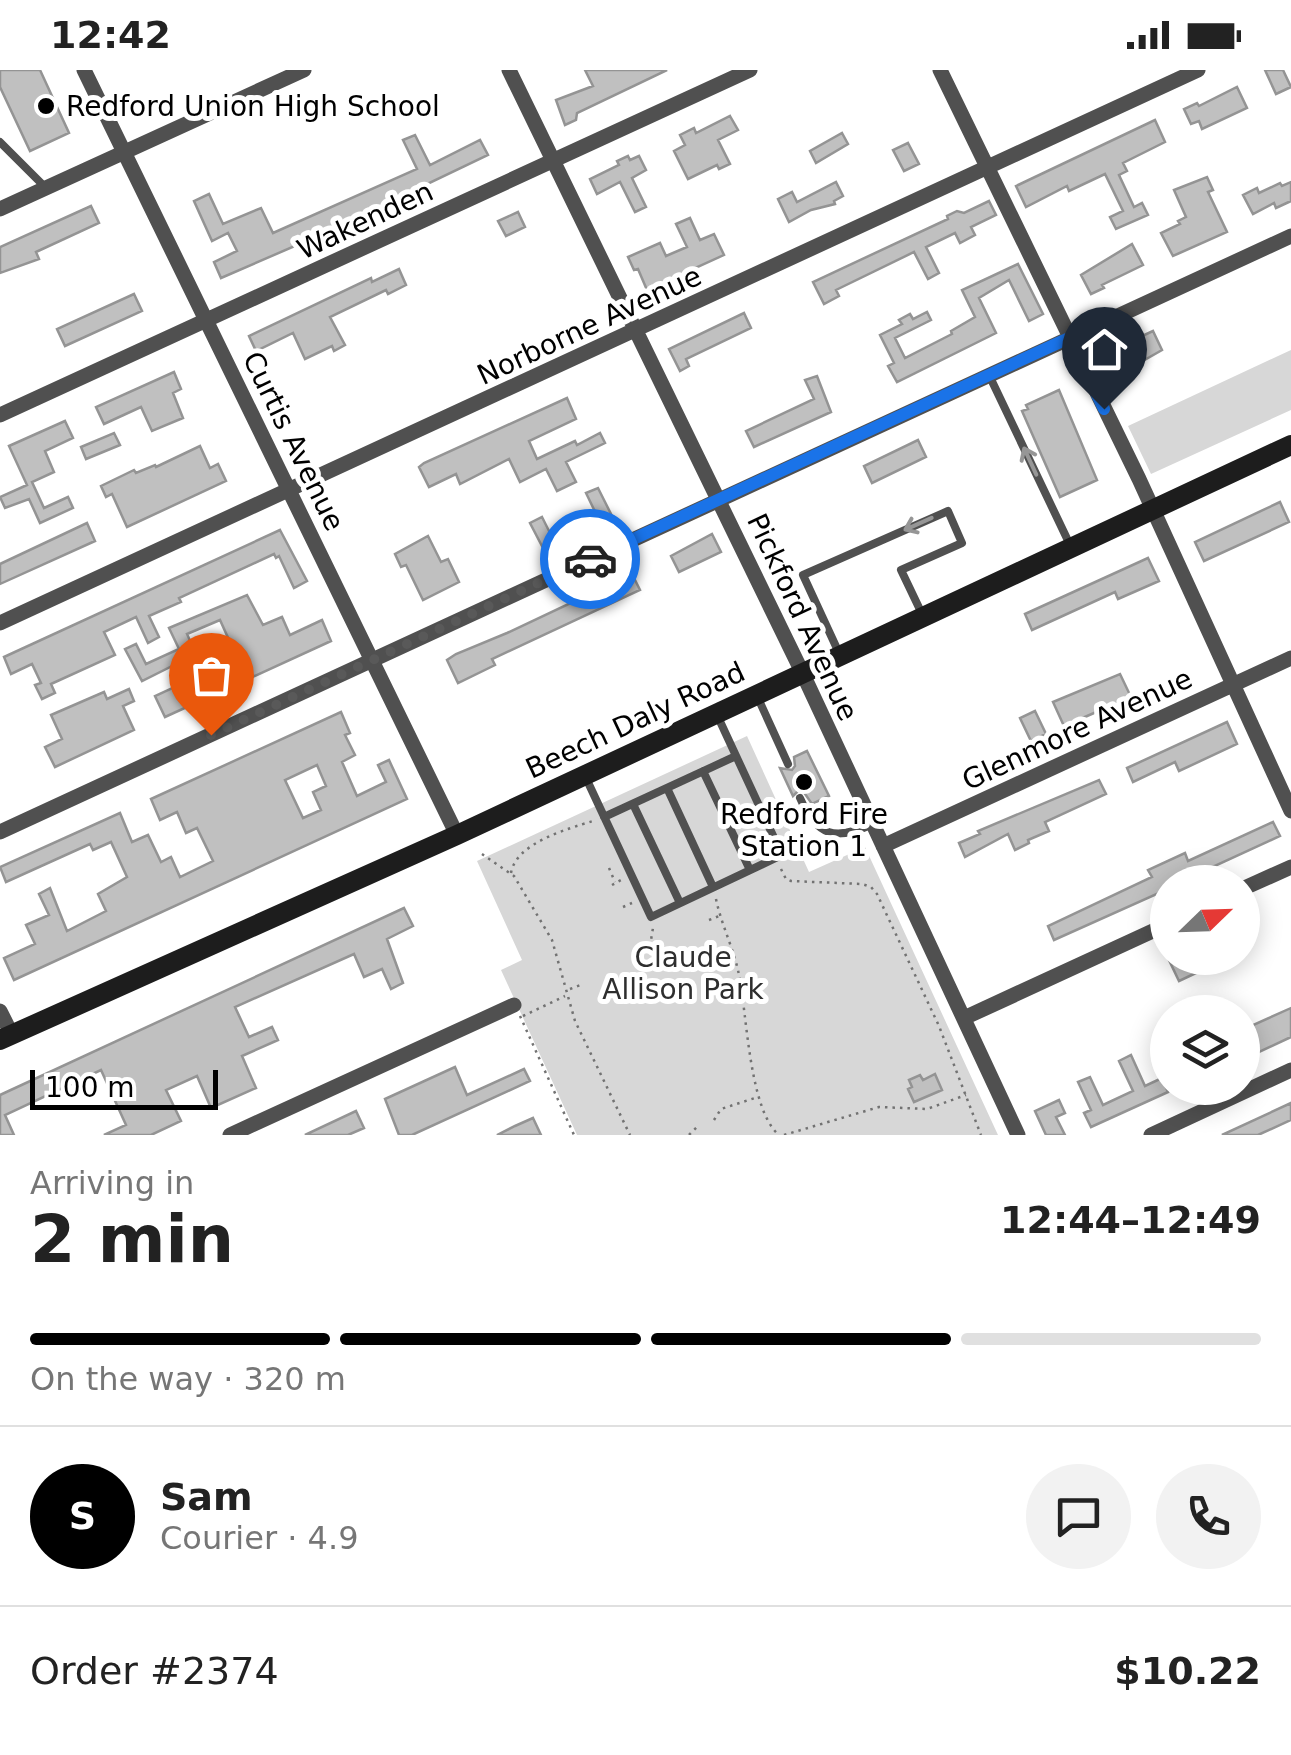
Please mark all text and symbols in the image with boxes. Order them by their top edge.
text: 12:42 [50,13,171,57]
place label: Redford Union High School [66,90,440,123]
marker: Redford Union High School [35,95,57,117]
street label: Wakenden [292,175,438,266]
street label: Norborne Avenue [472,259,706,392]
pin [1062,307,1147,410]
icon: home [1077,322,1132,377]
street label: Curtis Avenue [236,346,351,536]
one-way arrow [1020,447,1039,477]
courier [540,509,640,609]
street label: Pickford Avenue [740,509,865,726]
one-way arrow [903,516,934,534]
icon: car [563,532,618,587]
pin [169,633,254,736]
icon: bag [184,648,239,703]
street label: Beech Daly Road [520,655,750,786]
street label: Glenmore Avenue [957,662,1197,797]
marker: Redford Fire Station 1 [793,771,815,793]
place label: Redford Fire Station 1 [720,798,888,863]
north arrow [1150,865,1260,975]
map controls [1150,865,1260,1105]
park label: Claude Allison Park [602,941,764,1006]
button: layers [1150,995,1260,1105]
scale bar [30,1065,218,1110]
text: 100 m [45,1071,135,1104]
text: Arriving in [30,1164,194,1202]
text: 12:44–12:49 [1000,1198,1261,1242]
text: 2 min [30,1202,234,1277]
text: On the way · 320 m [30,1360,346,1398]
button: chat [1026,1464,1131,1569]
button: phone [1156,1464,1261,1569]
text: Sam [160,1475,253,1519]
text: S [69,1494,96,1538]
text: Courier · 4.9 [160,1519,359,1557]
text: Order #2374 [30,1649,279,1693]
text: $10.22 [1114,1649,1261,1693]

